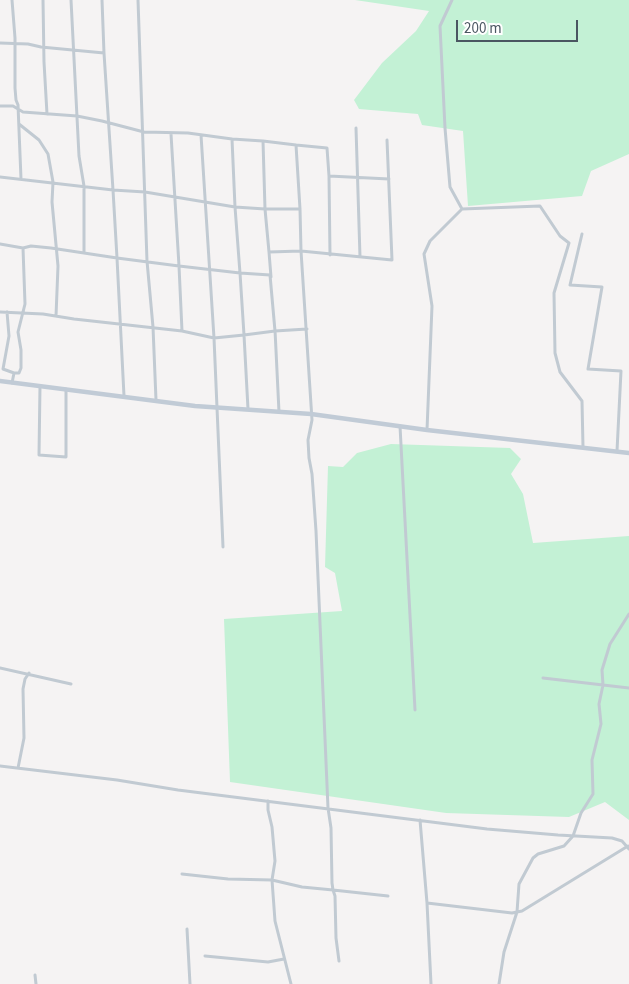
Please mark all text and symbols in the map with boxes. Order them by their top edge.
scale bar [459,10,582,42]
text: 200 m [464,18,502,39]

